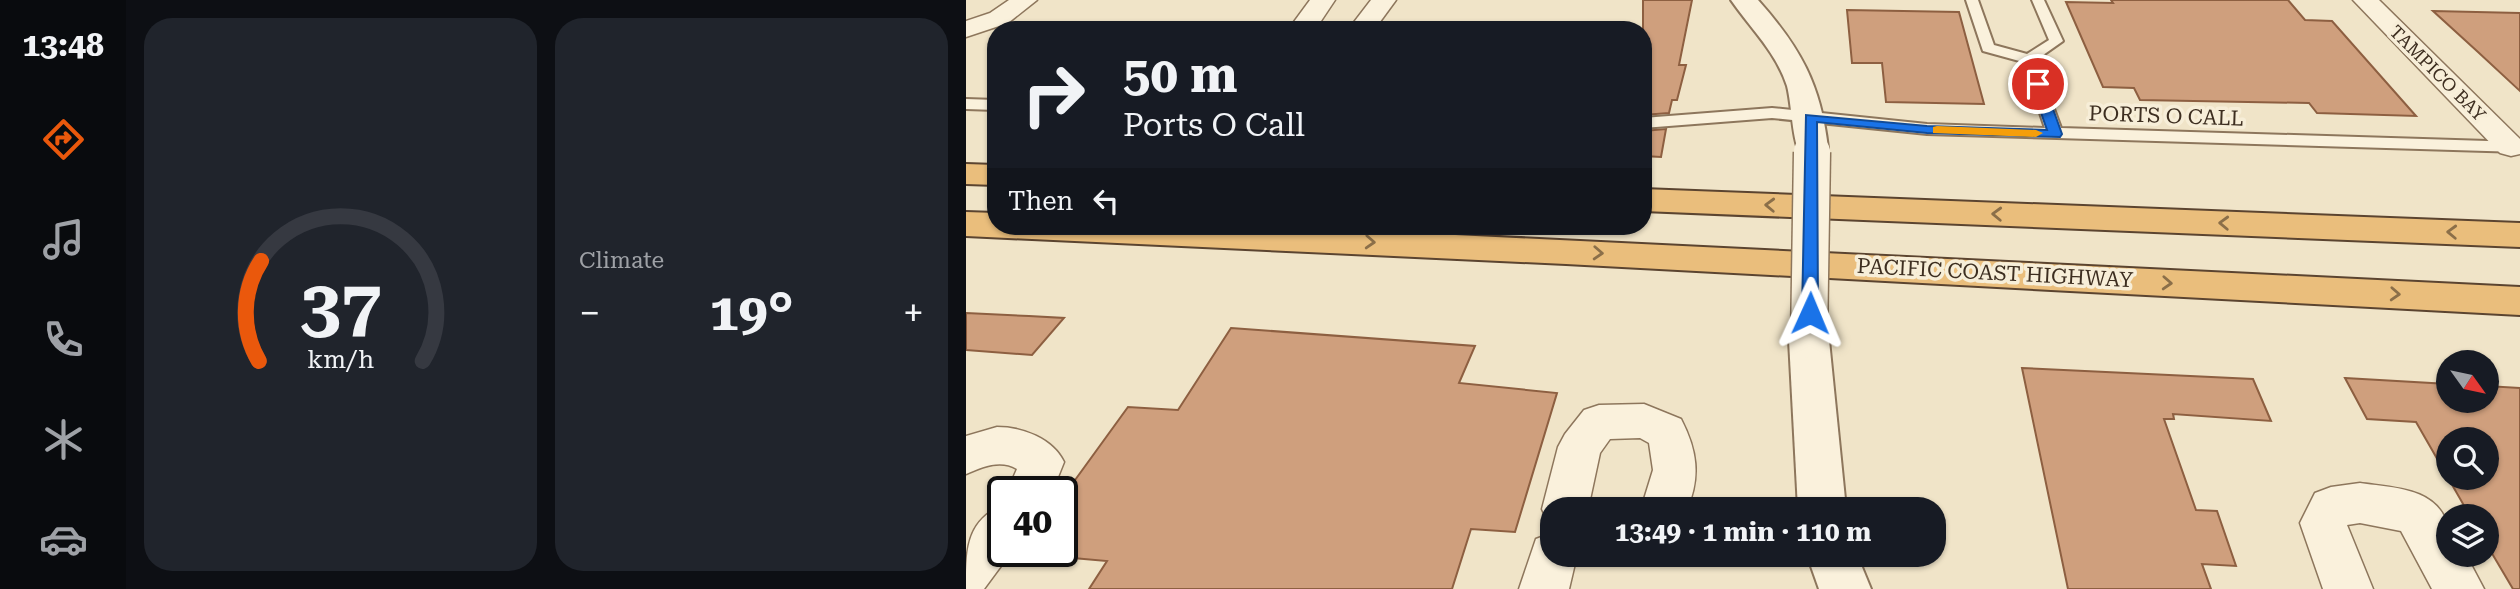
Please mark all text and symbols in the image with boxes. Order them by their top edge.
street label: TAMPICO BAY [2386,21,2491,126]
text: 13:48 [22,26,104,64]
text: 50 m [1123,47,1238,104]
icon: right [1008,49,1099,140]
pin [2008,54,2068,114]
icon: arrive [2019,65,2057,103]
street label: PORTS O CALL [2088,101,2244,131]
text: Ports O Call [1123,106,1305,144]
icon: directions [39,115,88,164]
icon: left [1087,182,1125,220]
text: Then [1008,186,1073,216]
one-way arrow [1764,198,1775,213]
one-way arrow [1991,207,2002,222]
icon: music [39,215,88,264]
one-way arrow [2219,216,2230,231]
one-way arrow [2446,225,2457,240]
one-way arrow [1365,235,1376,250]
one-way arrow [1592,245,1603,260]
text: Climate [579,247,664,274]
street label: PACIFIC COAST HIGHWAY [1856,254,2134,292]
text: 37 [300,264,381,349]
one-way arrow [2162,275,2173,290]
position arrow [1773,276,1847,350]
text: 19° [709,282,794,343]
one-way arrow [2389,287,2400,302]
text: − [579,291,600,335]
text: + [903,291,924,335]
icon: phone [39,315,88,364]
text: km/h [307,344,374,373]
north arrow [2436,350,2499,413]
map controls [2436,350,2499,567]
icon: climate [39,415,88,464]
button: search [2436,427,2499,490]
speed limit sign: 40 [987,476,1078,567]
button: layers [2436,504,2499,567]
icon: car [39,515,88,564]
text: 13:49 · 1 min · 110 m [1615,517,1871,547]

